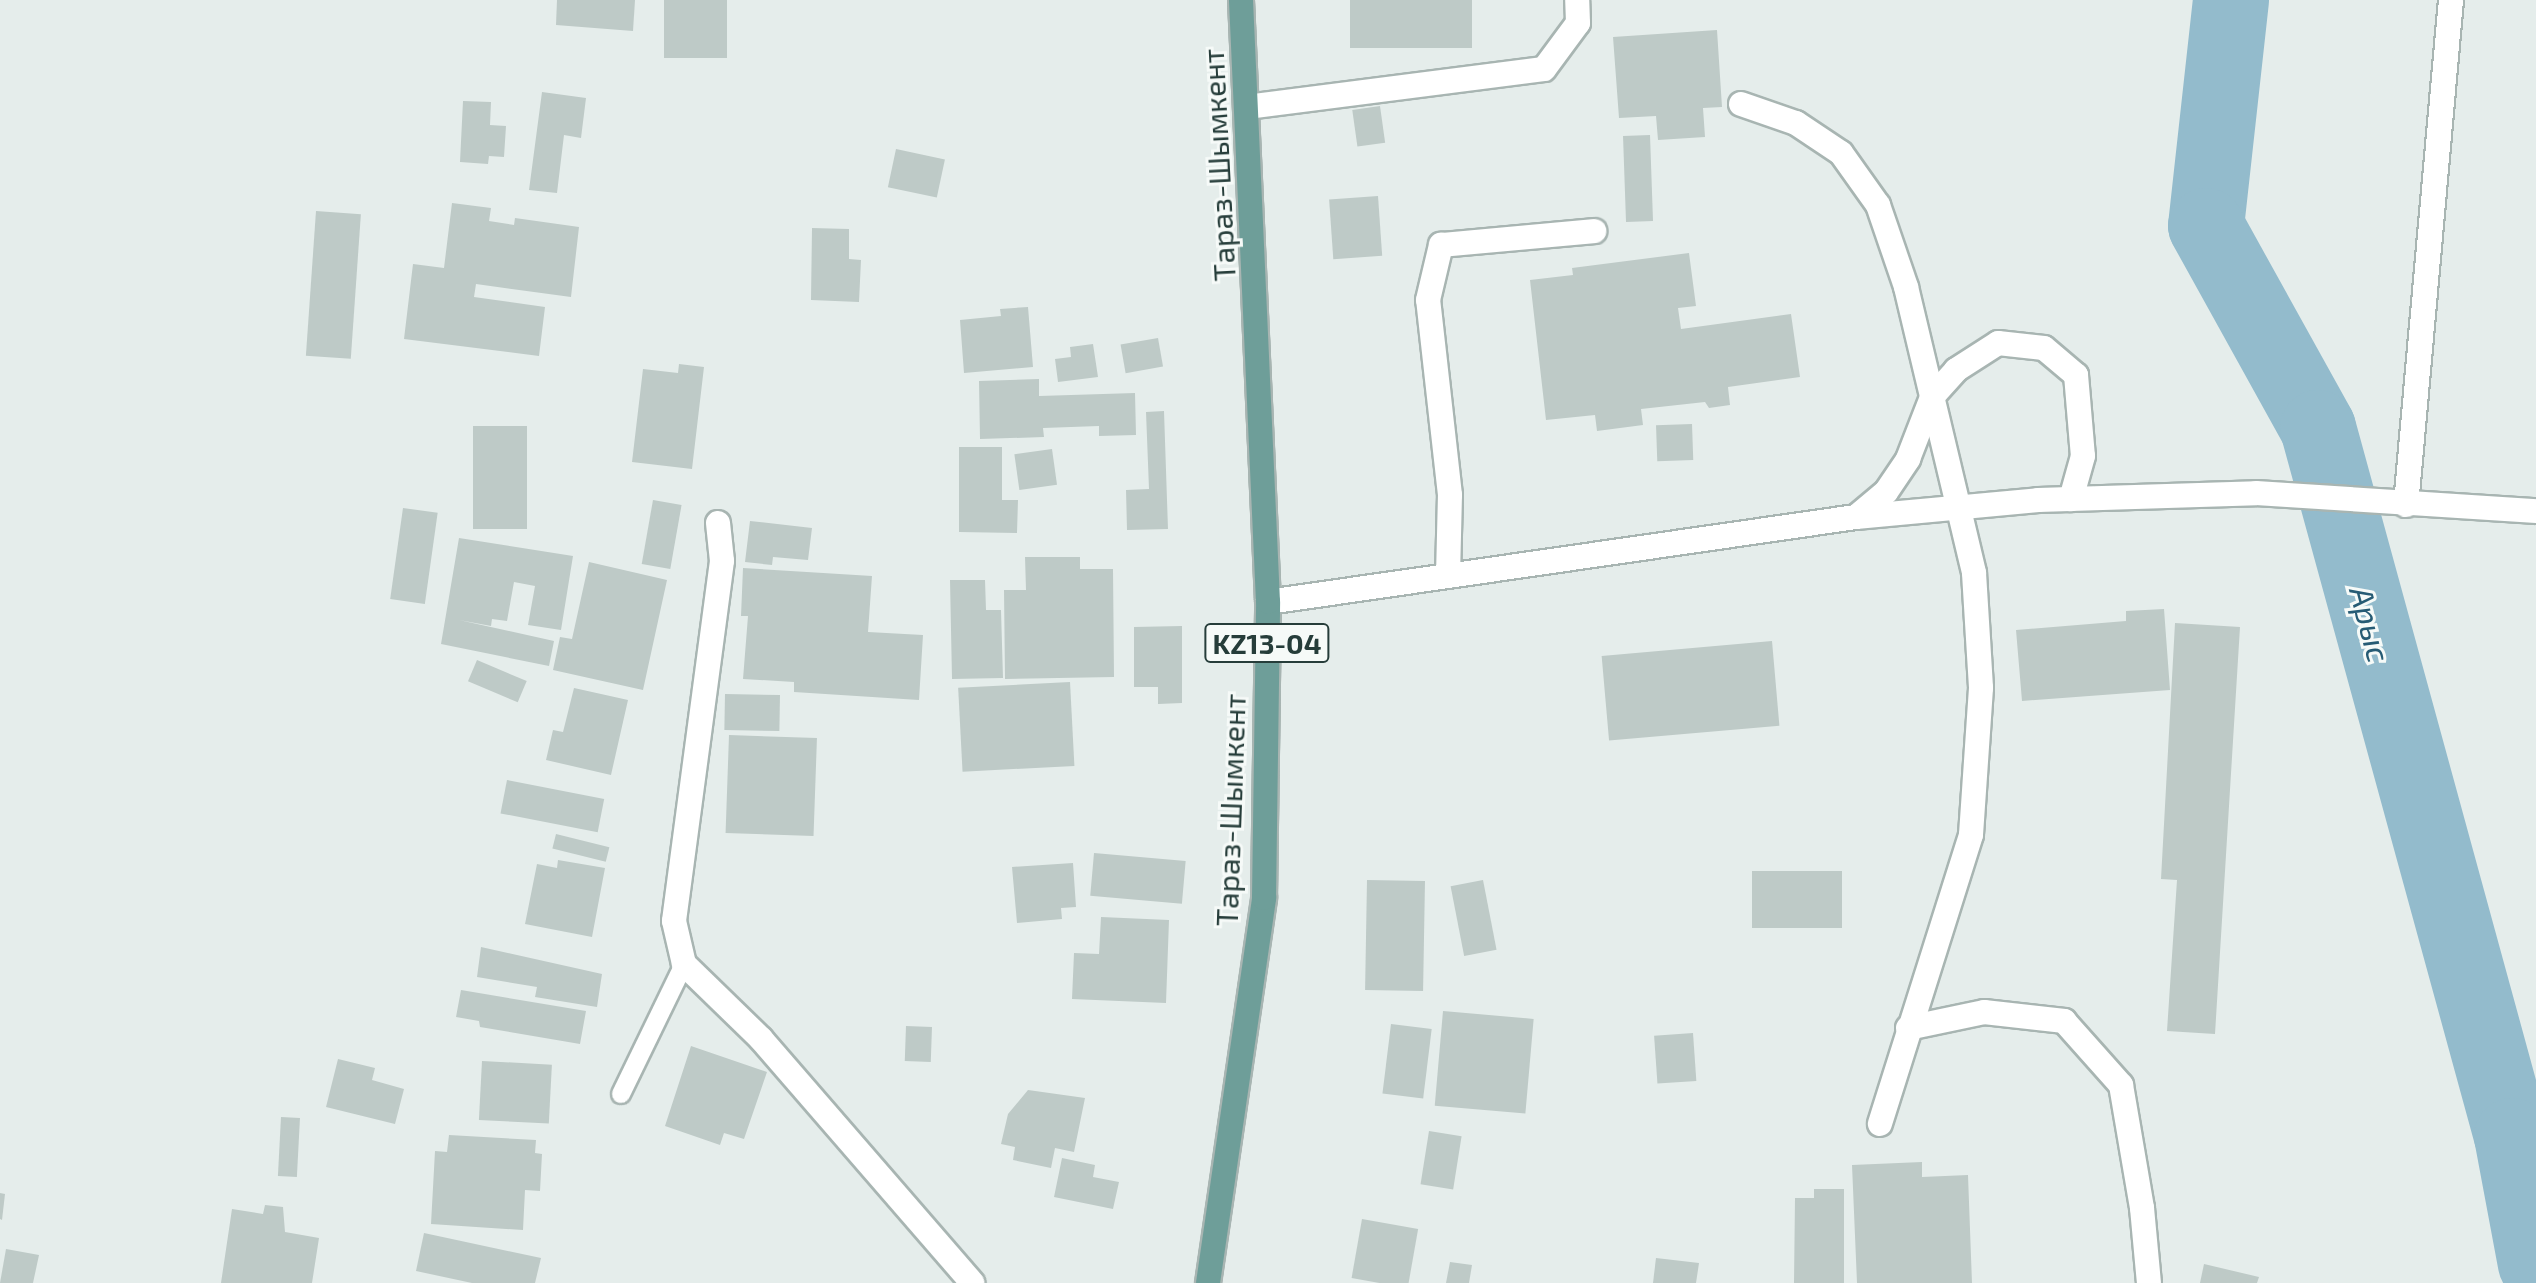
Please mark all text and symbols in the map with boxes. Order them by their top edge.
street label: Тараз-Шымкент [1194,48,1242,282]
water label: Арыс [2343,582,2399,666]
road number: KZ13-04 [1203,619,1331,667]
street label: Тараз-Шымкент [1208,693,1252,927]

